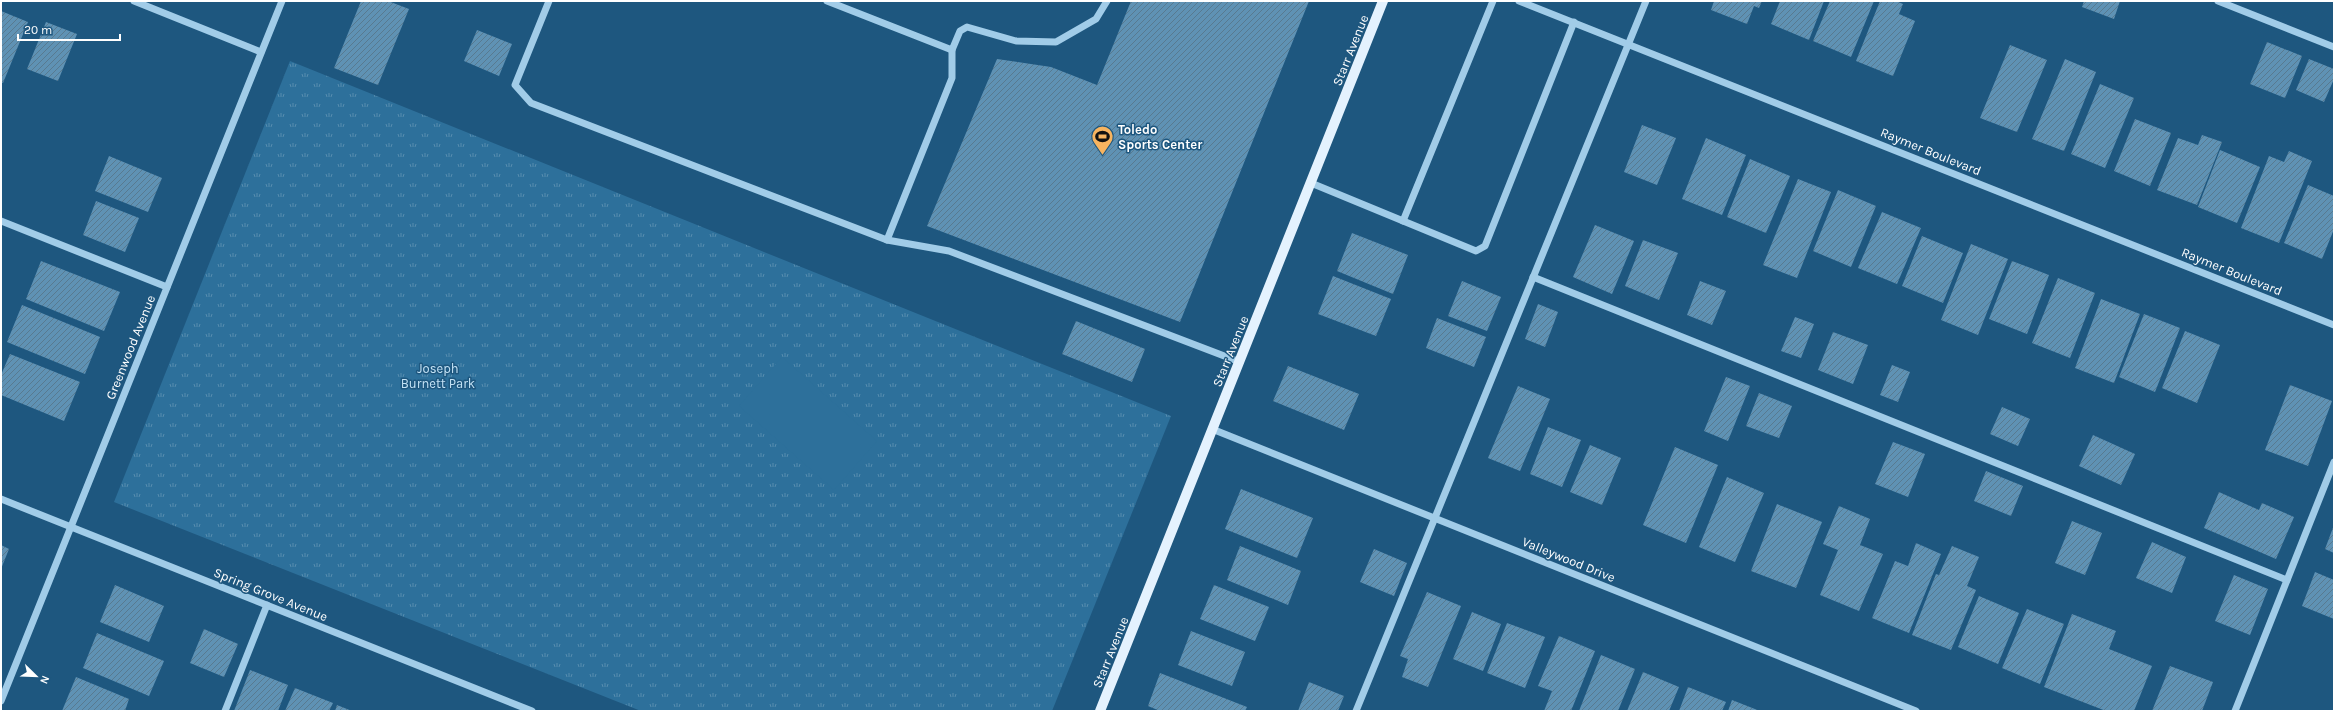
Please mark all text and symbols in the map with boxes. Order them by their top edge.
street label: Starr Avenue [1329,12,1372,88]
scale bar [18,16,120,42]
text: 20 m [24,23,52,37]
place label: Toledo Sports Center [1118,122,1203,152]
sports icon: Toledo Sports Center [1089,123,1115,156]
street label: Raymer Boulevard [1878,124,1983,179]
street label: Raymer Boulevard [2179,244,2284,299]
street label: Greenwood Avenue [103,292,158,402]
street label: Starr Avenue [1209,313,1252,389]
park label: Joseph Burnett Park [401,361,475,391]
street label: Valleywood Drive [1520,534,1618,585]
street label: Spring Grove Avenue [212,565,330,624]
street label: Starr Avenue [1089,614,1132,690]
north arrow [16,656,56,696]
text: N [37,674,52,686]

